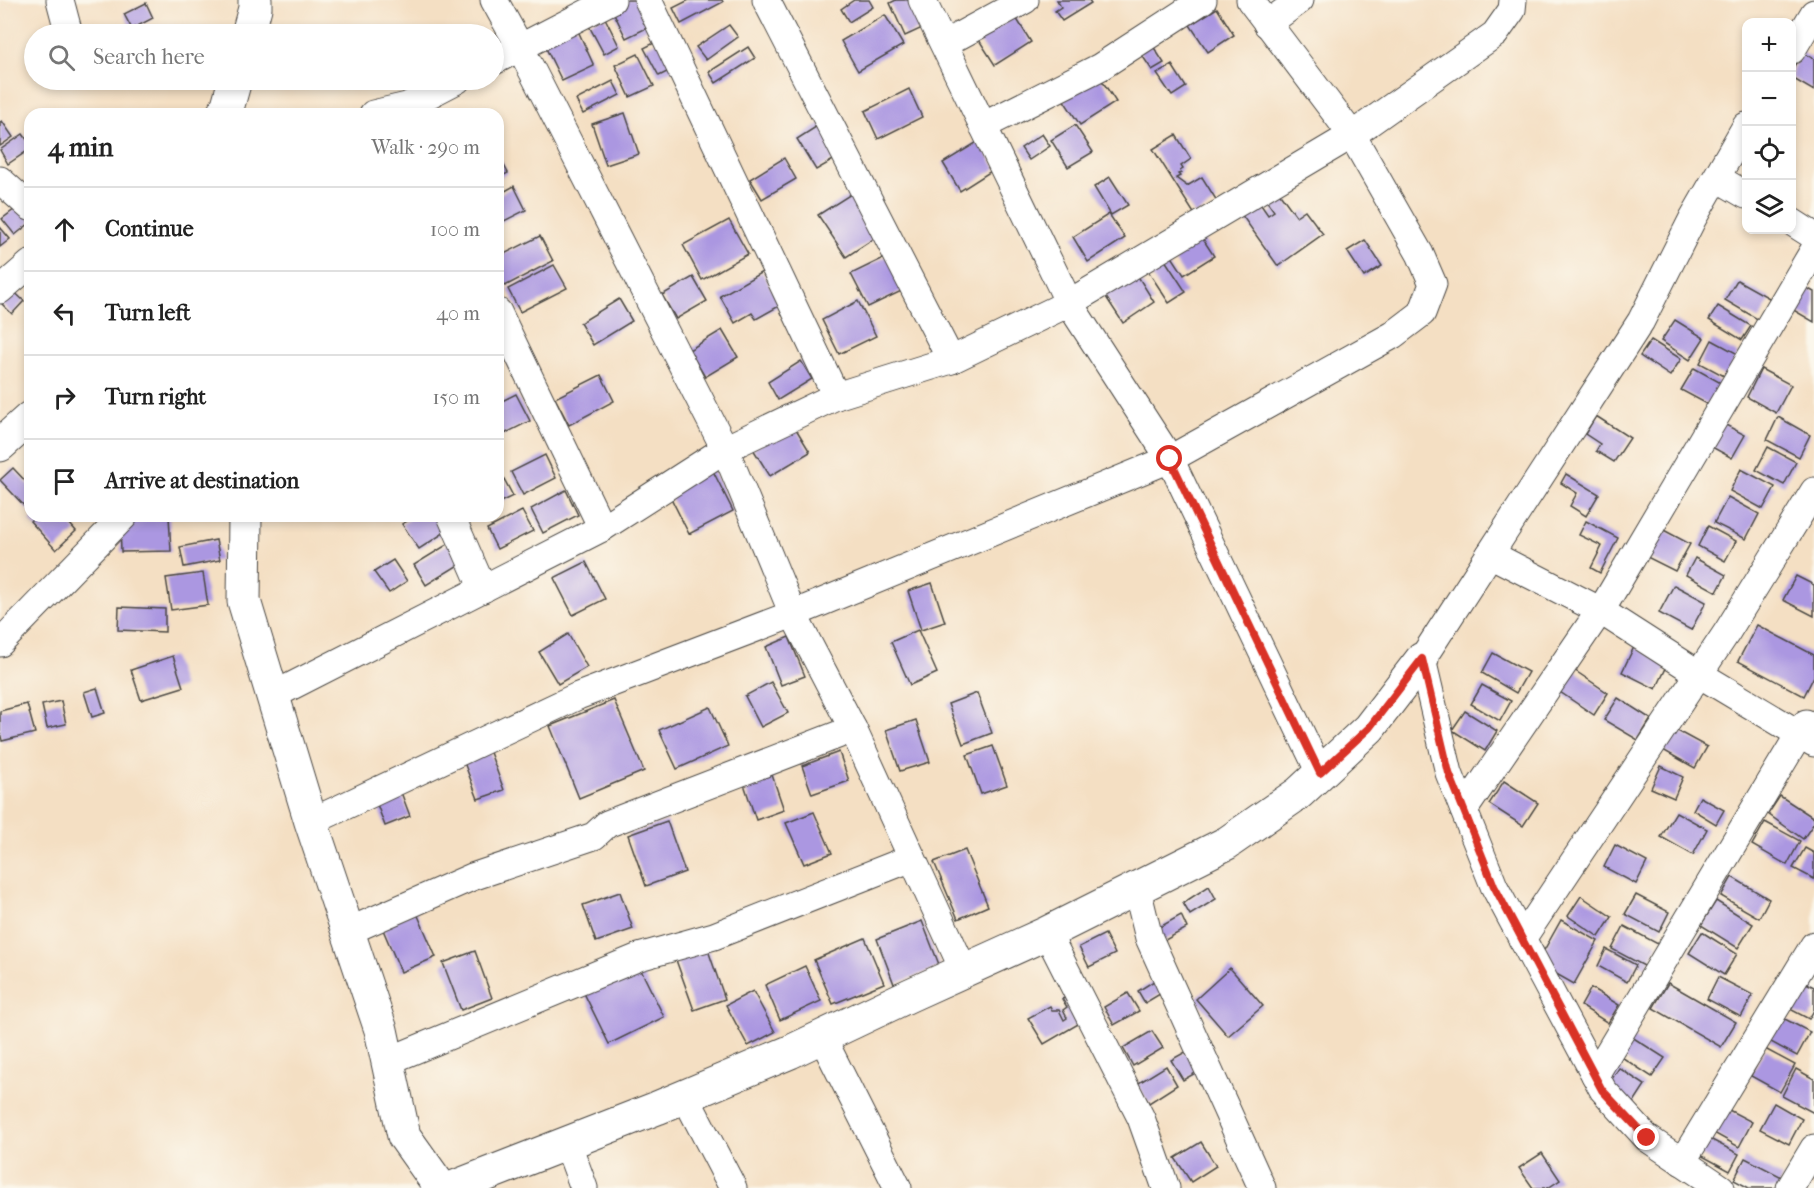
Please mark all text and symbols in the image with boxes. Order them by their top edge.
map controls [1742,18,1796,234]
button: + [1742,18,1796,72]
search box [24,24,504,90]
icon: search [45,41,78,74]
text: Search here [93,44,205,70]
button: − [1742,72,1796,126]
button: locate [1742,126,1796,180]
text: 4 min [48,132,113,163]
text: Walk · 290 m [371,136,480,159]
button: layers [1742,180,1796,234]
icon: ahead [48,213,81,246]
text: Continue [105,216,194,242]
text: 100 m [430,218,480,241]
icon: left [48,297,81,330]
text: Turn left [105,300,191,326]
text: 40 m [436,302,480,325]
icon: right [48,381,81,414]
text: Turn right [105,384,206,410]
text: 150 m [432,386,480,409]
route start [1156,445,1182,471]
icon: arrive [48,465,81,498]
text: Arrive at destination [105,468,299,494]
route end [1633,1124,1659,1150]

